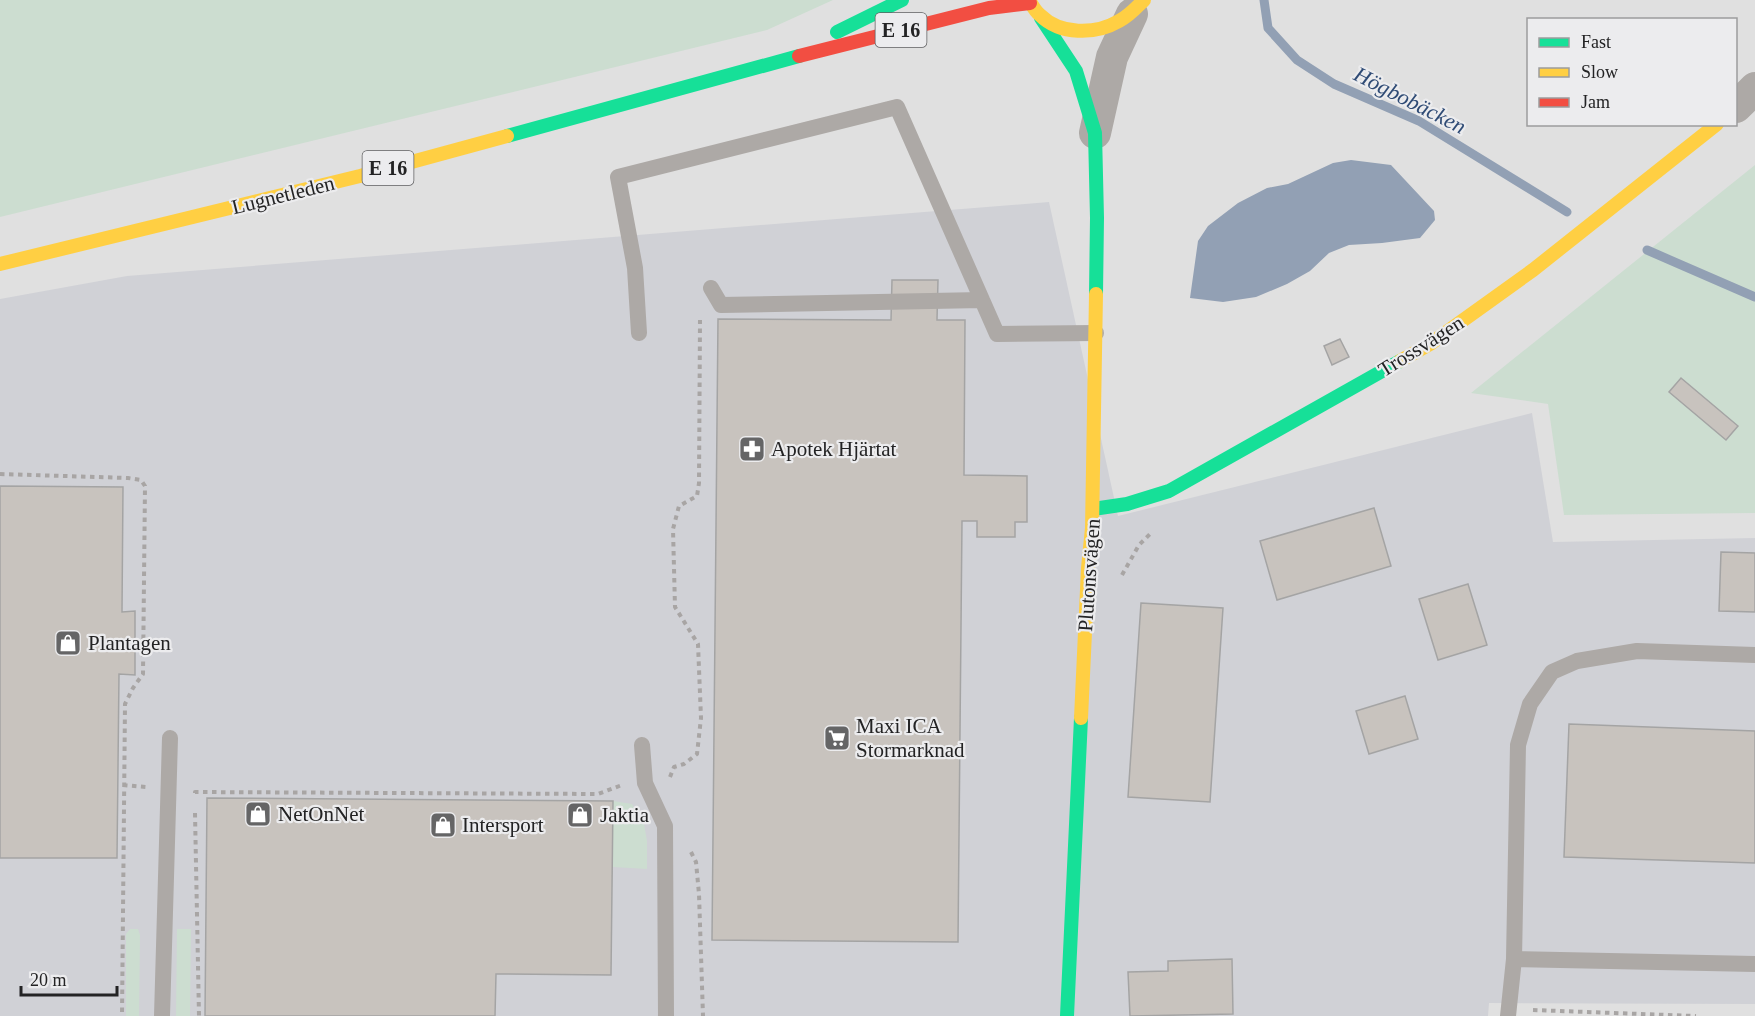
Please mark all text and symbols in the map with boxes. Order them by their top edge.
road number: E 16 [876,13,926,47]
legend [1527,18,1737,126]
text: Fast [1581,32,1611,52]
water label: Högbobäcken [1349,61,1470,139]
text: Slow [1581,62,1618,82]
text: Jam [1581,92,1610,112]
road number: E 16 [362,151,414,185]
street label: Lugnetleden [229,171,337,219]
street label: Trossvägen [1374,310,1469,382]
pharmacy icon: Apotek Hjärtat [737,434,767,464]
place label: Apotek Hjärtat [771,437,897,461]
street label: Plutonsvägen [1073,517,1105,632]
shop icon: Plantagen [53,628,83,658]
place label: Plantagen [88,631,171,655]
place label: Maxi ICA Stormarknad [856,714,965,762]
supermarket icon: Maxi ICA Stormarknad [822,723,852,753]
shop icon: NetOnNet [243,799,273,829]
shop icon: Jaktia [565,800,595,830]
place label: NetOnNet [278,802,364,826]
place label: Jaktia [600,803,650,827]
shop icon: Intersport [428,810,458,840]
place label: Intersport [462,813,544,837]
scale bar [21,959,117,997]
text: 20 m [30,970,67,990]

